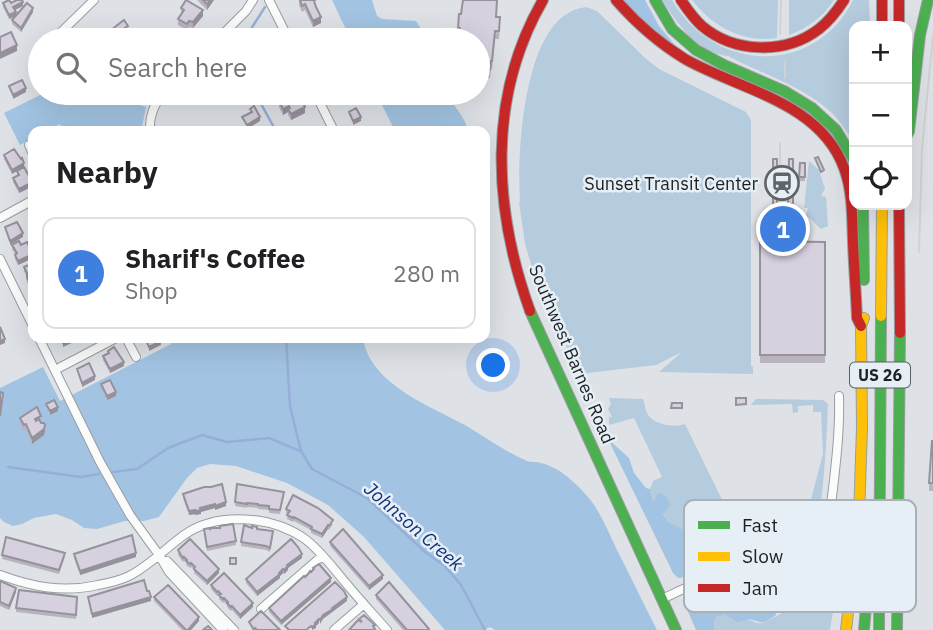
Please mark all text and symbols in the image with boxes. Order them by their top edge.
map controls [849,21,912,210]
button: + [849,21,912,84]
search box [28,28,490,105]
icon: search [52,48,90,86]
text: Search here [108,50,247,84]
button: − [849,84,912,147]
button: locate [849,147,912,210]
text: Nearby [56,152,158,191]
station icon: Sunset Transit Center [763,164,801,202]
place label: Sunset Transit Center [584,172,758,195]
pin: 1 [760,203,806,255]
text: Sharif's Coffee [125,241,305,275]
text: 1 [74,258,88,288]
text: 280 m [393,258,460,288]
street label: Southwest Barnes Road [524,261,620,447]
text: Shop [125,275,178,305]
your location [476,348,510,382]
road number: US 26 [850,362,910,388]
water label: Johnson Creek [360,476,469,576]
legend [684,500,916,612]
text: Fast [742,513,778,537]
text: Slow [742,544,783,568]
text: Jam [742,576,778,600]

